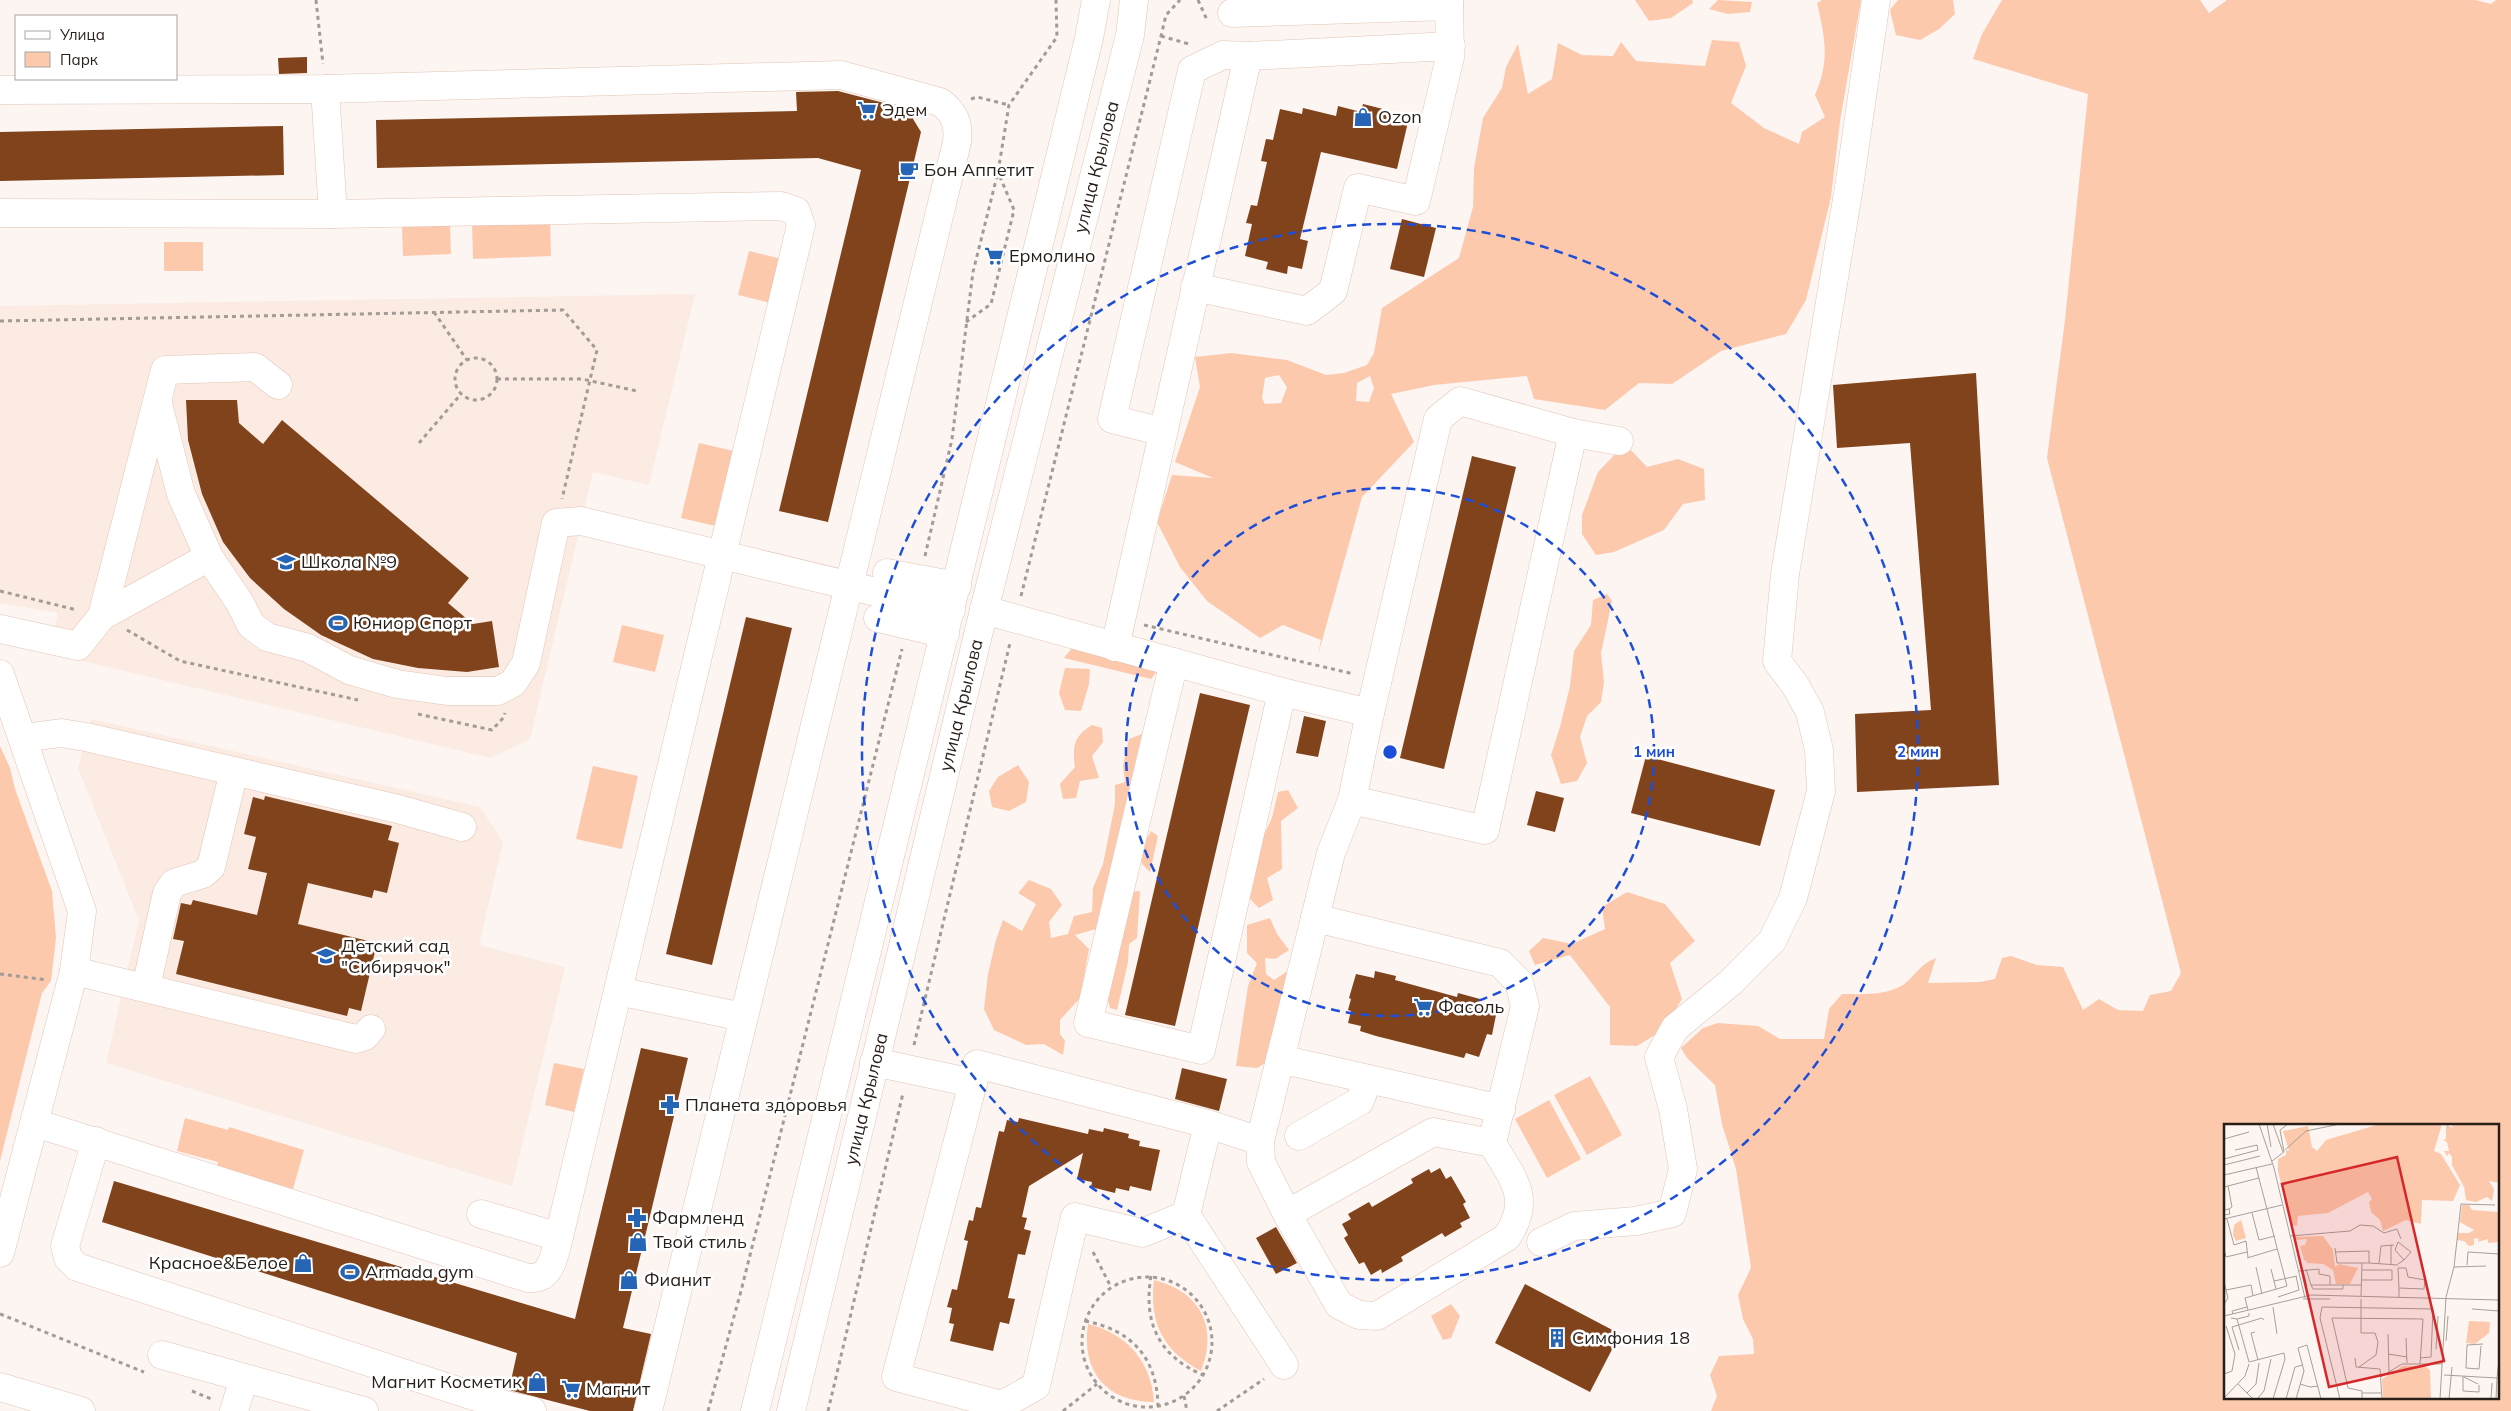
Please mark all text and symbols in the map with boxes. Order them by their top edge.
legend [15,15,178,80]
text: Улица [59,25,105,44]
text: Парк [60,50,99,69]
place label: Эдем [882,98,927,121]
street label: улица Крылова [1068,98,1124,235]
supermarket icon: Эдем [856,99,878,121]
place label: Ozon [1378,105,1422,128]
shop icon: Ozon [1352,106,1374,128]
place label: Бон Аппетит [924,158,1035,181]
cafe icon: Бон Аппетит [898,159,920,181]
place label: Ермолино [1009,244,1095,267]
supermarket icon: Ермолино [983,245,1005,267]
place label: Школа №9 [301,550,397,573]
school or university icon: Школа №9 [275,551,297,573]
place label: Юниор Спорт [353,611,473,634]
sports icon: Юниор Спорт [327,612,349,634]
street label: улица Крылова [934,637,988,774]
text: 1 мин [1633,742,1675,761]
text: 2 мин [1897,742,1939,761]
centre of rings [1381,743,1399,761]
place label: Детский сад "Сибирячок" [341,934,450,978]
school or university icon: Детский сад "Сибирячок" [315,945,337,967]
place label: Фасоль [1438,995,1505,1018]
supermarket icon: Фасоль [1412,996,1434,1018]
street label: улица Крылова [839,1030,893,1167]
place label: Планета здоровья [685,1093,847,1116]
pharmacy icon: Планета здоровья [659,1094,681,1116]
inset map [2224,1124,2498,1398]
place label: Фармленд [652,1206,744,1229]
pharmacy icon: Фармленд [626,1207,648,1229]
place label: Твой стиль [653,1230,747,1253]
shop icon: Твой стиль [627,1231,649,1253]
place label: Красное&Белое [149,1251,288,1274]
shop icon: Красное&Белое [292,1252,314,1274]
place label: Armada gym [365,1260,474,1283]
sports icon: Armada gym [339,1261,361,1283]
place label: Фианит [644,1268,712,1291]
shop icon: Фианит [618,1269,640,1291]
place label: Симфония 18 [1572,1326,1690,1349]
building icon: Симфония 18 [1546,1327,1568,1349]
place label: Магнит Косметик [371,1370,522,1393]
shop icon: Магнит Косметик [526,1371,548,1393]
place label: Магнит [586,1377,651,1400]
supermarket icon: Магнит [560,1378,582,1400]

